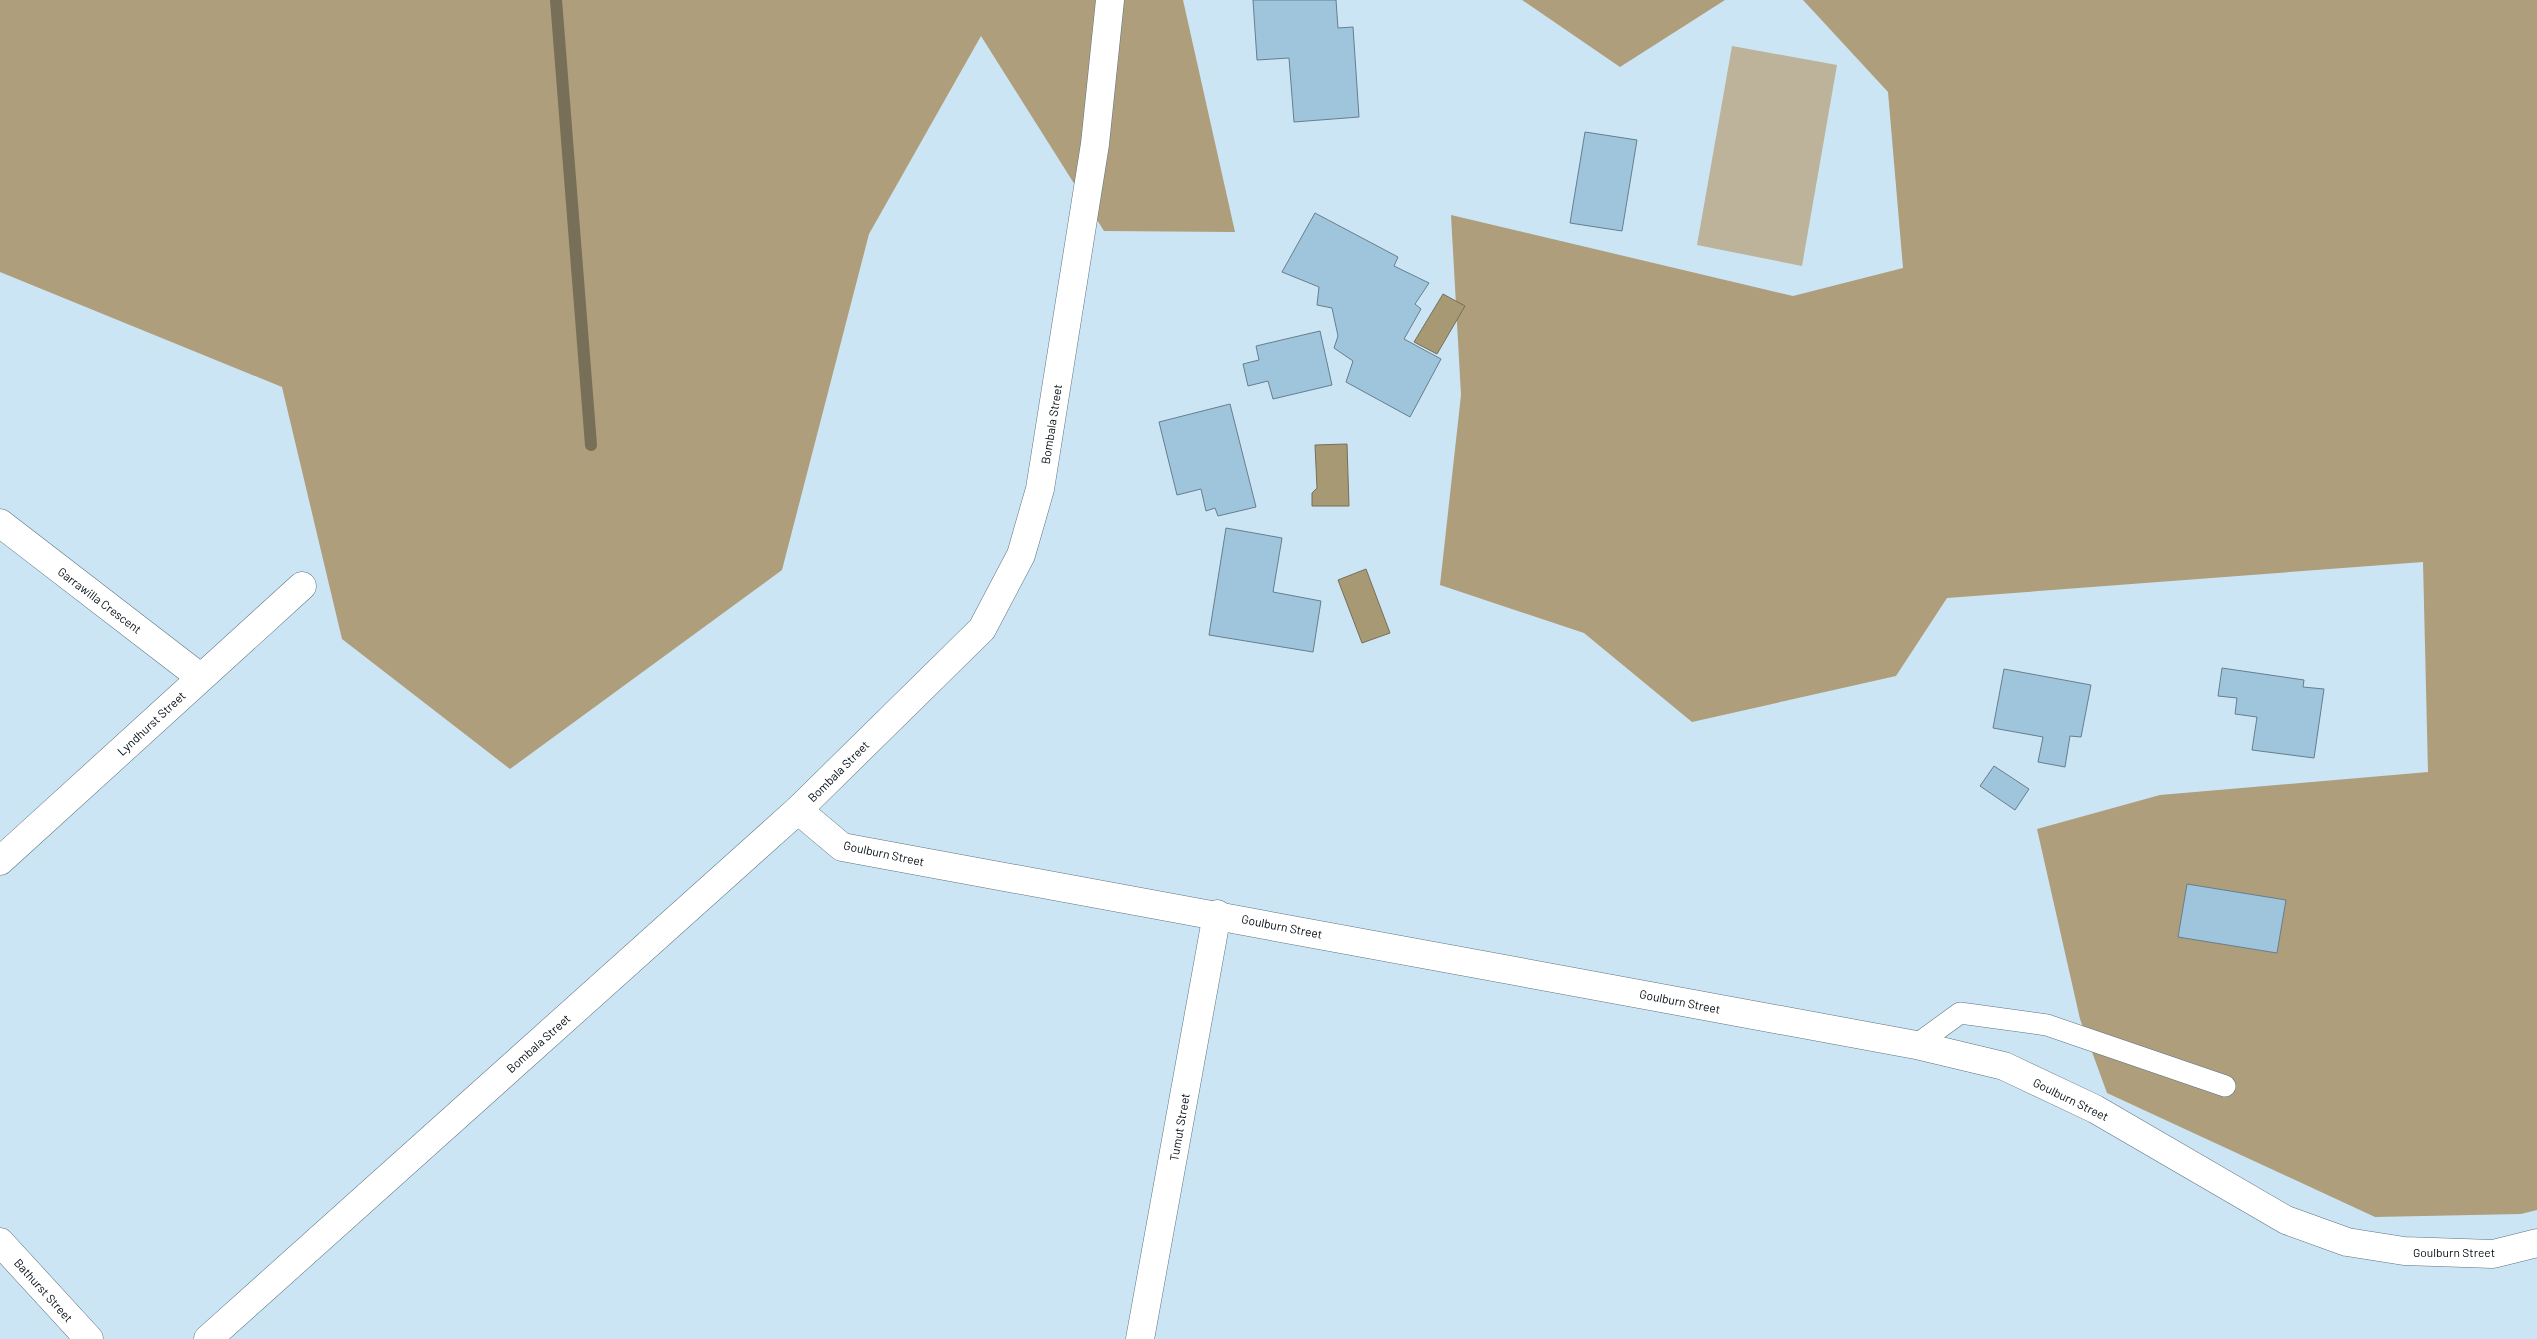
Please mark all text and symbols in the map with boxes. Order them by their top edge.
street label: Bombala Street [1038,383,1064,465]
street label: Garrawilla Crescent [55,564,145,636]
street label: Lyndhurst Street [114,688,188,758]
street label: Bombala Street [805,738,871,804]
street label: Goulburn Street [842,838,926,868]
street label: Goulburn Street [1240,911,1324,941]
street label: Goulburn Street [1638,986,1722,1016]
street label: Bombala Street [503,1011,573,1075]
street label: Goulburn Street [2031,1075,2111,1123]
street label: Tumut Street [1166,1092,1192,1162]
street label: Goulburn Street [2413,1245,2495,1259]
street label: Bathurst Street [12,1255,76,1325]

